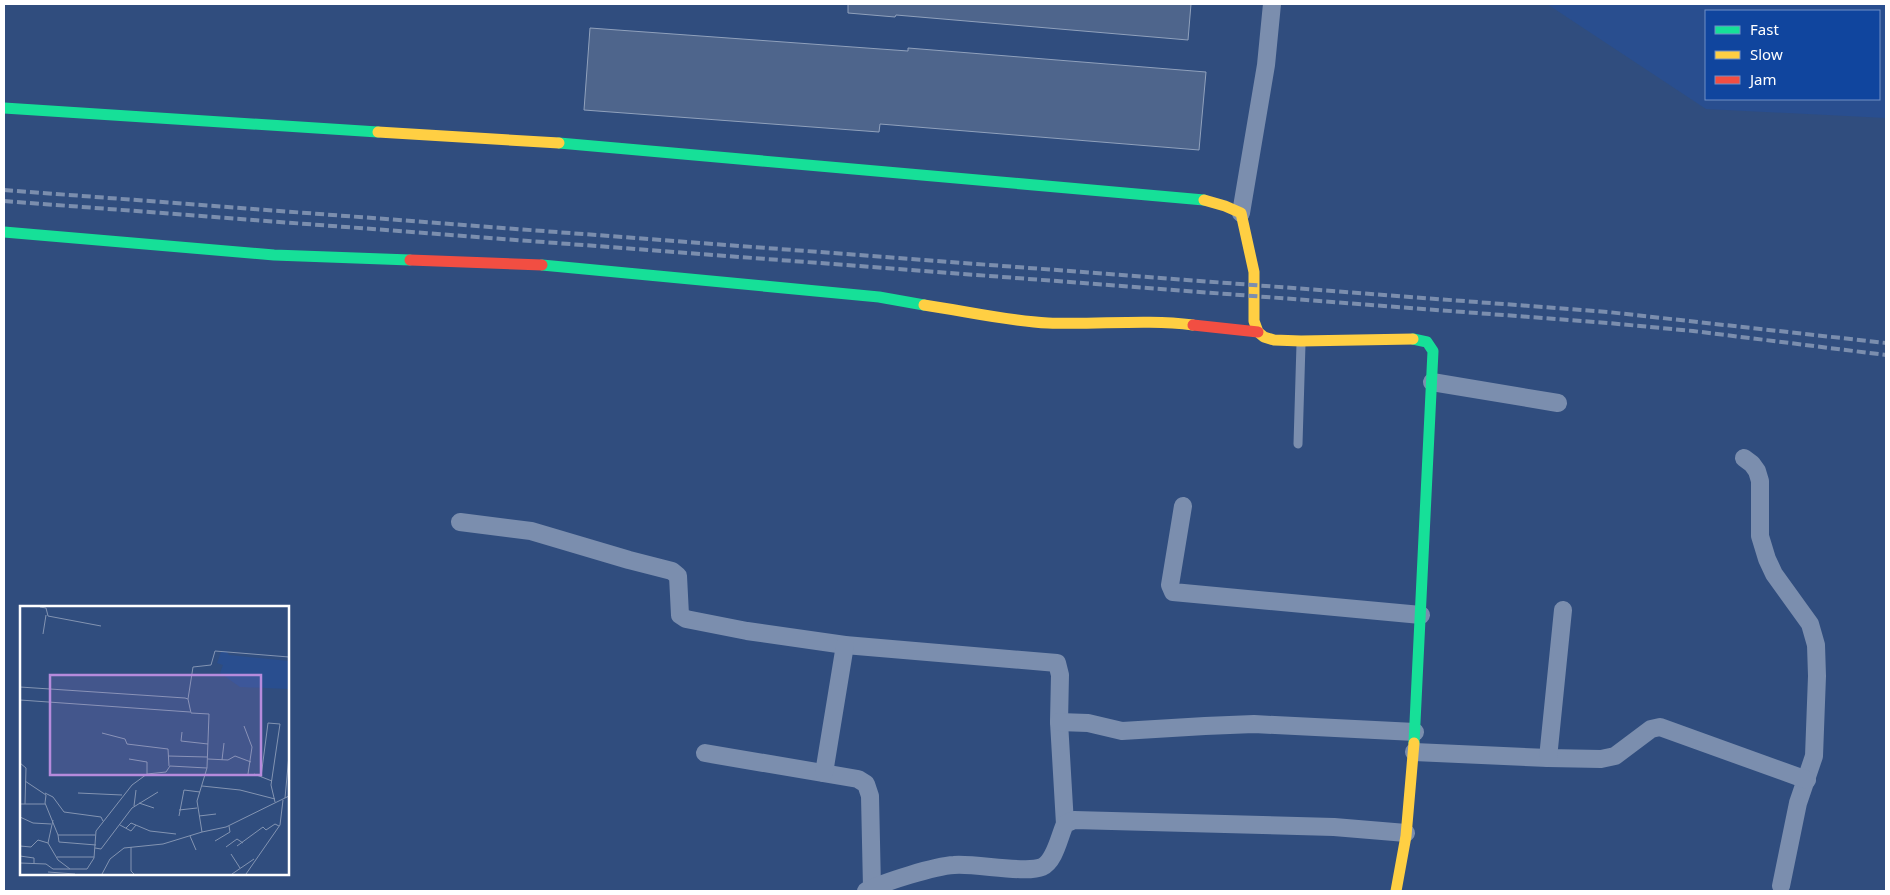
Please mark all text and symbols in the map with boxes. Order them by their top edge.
legend [1705,10,1880,100]
text: Fast [1750,19,1779,39]
text: Slow [1750,44,1783,64]
text: Jam [1748,69,1777,89]
inset map [20,606,289,875]

